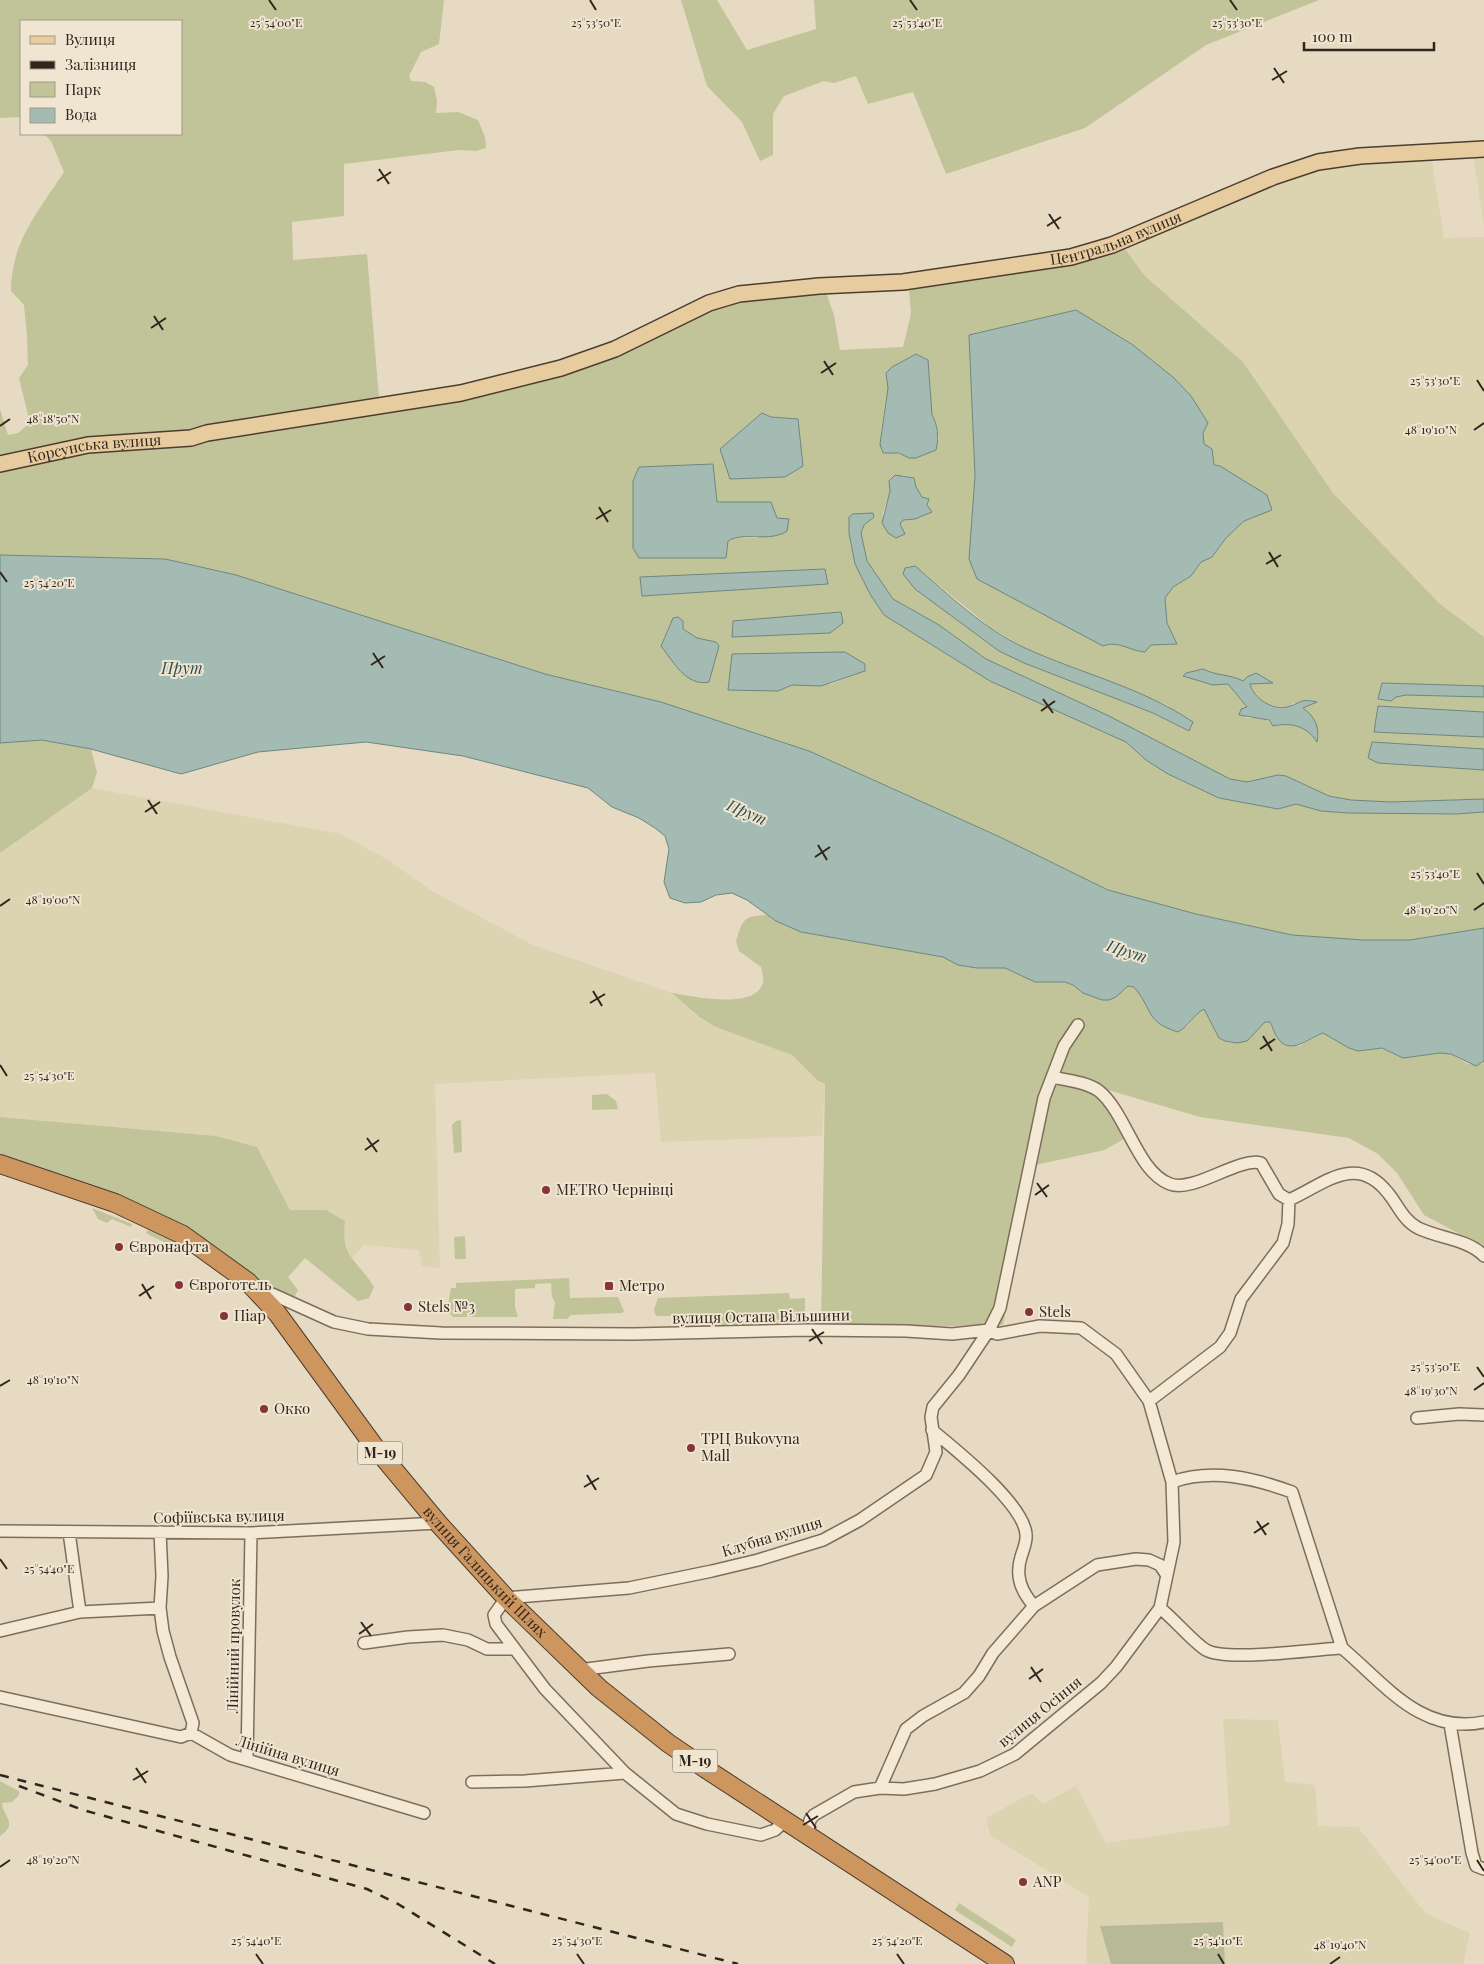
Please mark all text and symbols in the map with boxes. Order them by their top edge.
text: 25°54'00"E [250,14,302,30]
text: 25°53'50"E [571,14,621,30]
text: 25°53'40"E [892,14,942,30]
text: 25°53'30"E [1212,14,1262,30]
legend [20,20,182,135]
scale bar [1304,20,1434,52]
text: 100 m [1312,26,1353,46]
text: Вулиця [65,29,115,49]
text: Залізниця [65,54,136,74]
text: Парк [65,79,101,99]
text: Вода [65,104,98,124]
street label: Центральна вулиця [1049,206,1184,269]
text: 25°53'30"E [1410,372,1460,388]
text: 48°18'50"N [26,410,80,426]
text: 48°19'10"N [1405,421,1458,437]
street label: Корсунська вулиця [26,429,162,467]
text: 25°54'20"E [23,574,75,590]
water label: Прут [160,657,203,678]
water label: Прут [723,793,770,829]
text: 25°53'40"E [1410,865,1460,881]
text: 48°19'00"N [26,891,81,907]
text: 48°19'20"N [1404,901,1458,917]
water label: Прут [1103,934,1150,967]
text: 25°54'30"E [24,1067,74,1083]
place label: METRO Чернівці [556,1179,674,1199]
marker: METRO Чернівці [540,1184,552,1196]
place label: Євронафта [129,1236,209,1256]
marker: Євронафта [113,1241,125,1253]
place label: Євроготель [189,1274,272,1294]
place label: Метро [619,1275,665,1295]
marker: Євроготель [173,1279,185,1291]
marker: Метро [603,1280,615,1292]
place label: Stels №3 [418,1296,475,1316]
marker: Stels №3 [402,1301,414,1313]
place label: Stels [1039,1301,1071,1321]
street label: вулиця Остапа Вільшини [672,1304,850,1328]
place label: Піар [234,1305,266,1325]
marker: Stels [1023,1306,1035,1318]
marker: Піар [218,1310,230,1322]
text: 25°53'50"E [1410,1358,1460,1374]
text: 48°19'10"N [27,1371,80,1387]
text: 48°19'30"N [1404,1382,1458,1398]
place label: Окко [274,1398,310,1418]
marker: Окко [258,1403,270,1415]
place label: ТРЦ Bukovyna Mall [701,1428,800,1465]
road number: М-19 [358,1442,402,1465]
marker: ТРЦ Bukovyna Mall [685,1442,697,1454]
street label: вулиця Галицький Шлях [419,1502,552,1642]
street label: Софіївська вулиця [153,1505,285,1527]
street label: Клубна вулиця [719,1511,824,1561]
text: 25°54'40"E [24,1560,74,1576]
street label: Лінійний провулок [222,1578,244,1714]
street label: вулиця Осіння [993,1671,1085,1751]
street label: Лінійна вулиця [233,1730,342,1780]
road number: М-19 [672,1750,718,1772]
text: 48°19'20"N [26,1851,80,1867]
text: 25°54'00"E [1409,1851,1461,1867]
place label: ANP [1032,1871,1062,1891]
marker: ANP [1017,1876,1029,1888]
text: 25°54'40"E [231,1932,281,1948]
text: 25°54'30"E [552,1932,602,1948]
text: 25°54'20"E [871,1932,923,1948]
text: 25°54'10"E [1193,1932,1243,1948]
text: 48°19'40"N [1314,1936,1367,1952]

